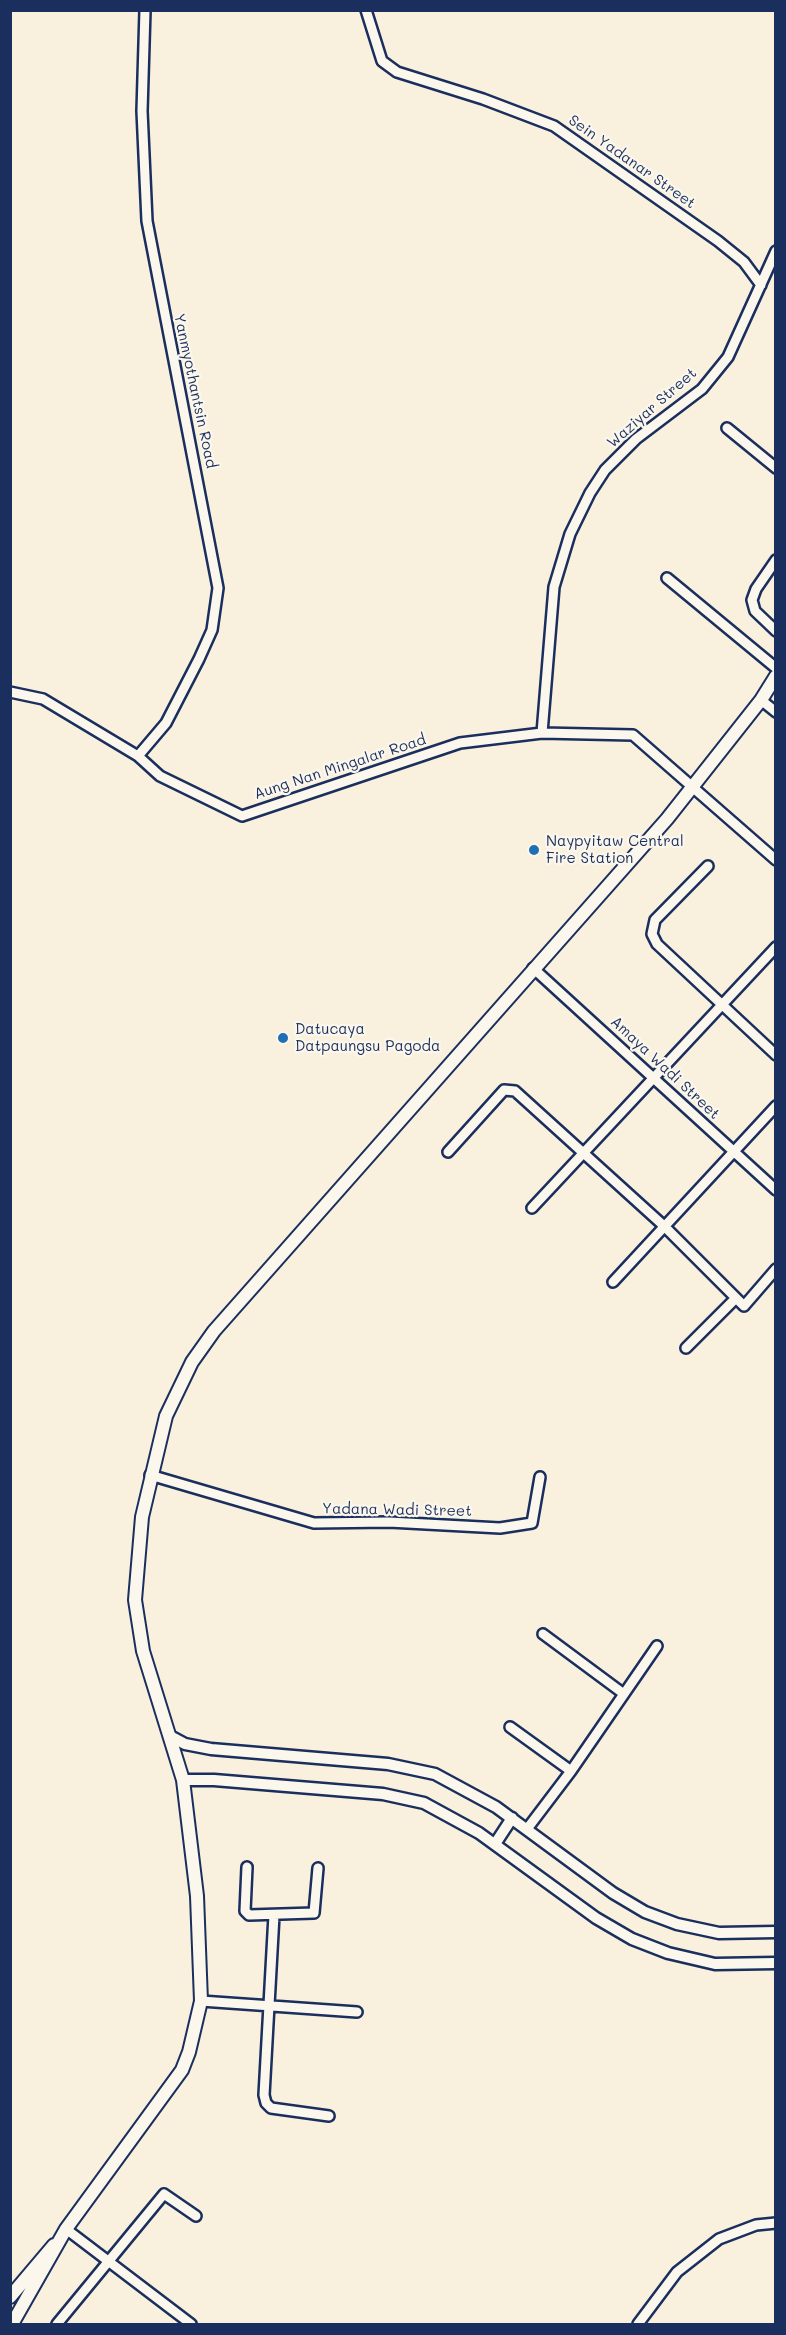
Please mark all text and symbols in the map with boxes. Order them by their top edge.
street label: Sein Yadanar Street [565,111,699,213]
street label: Yanmyothantsin Road [170,312,220,470]
street label: Waziyar Street [604,364,700,452]
street label: Aung Nan Mingalar Road [252,731,428,803]
place label: Naypyitaw Central Fire Station [546,832,684,867]
marker: Naypyitaw Central Fire Station [527,843,541,857]
street label: Amaya Wadi Street [607,1013,723,1123]
place label: Datucaya Datpaungsu Pagoda [295,1020,440,1055]
marker: Datucaya Datpaungsu Pagoda [276,1031,290,1045]
street label: Yadana Wadi Street [322,1500,472,1520]

